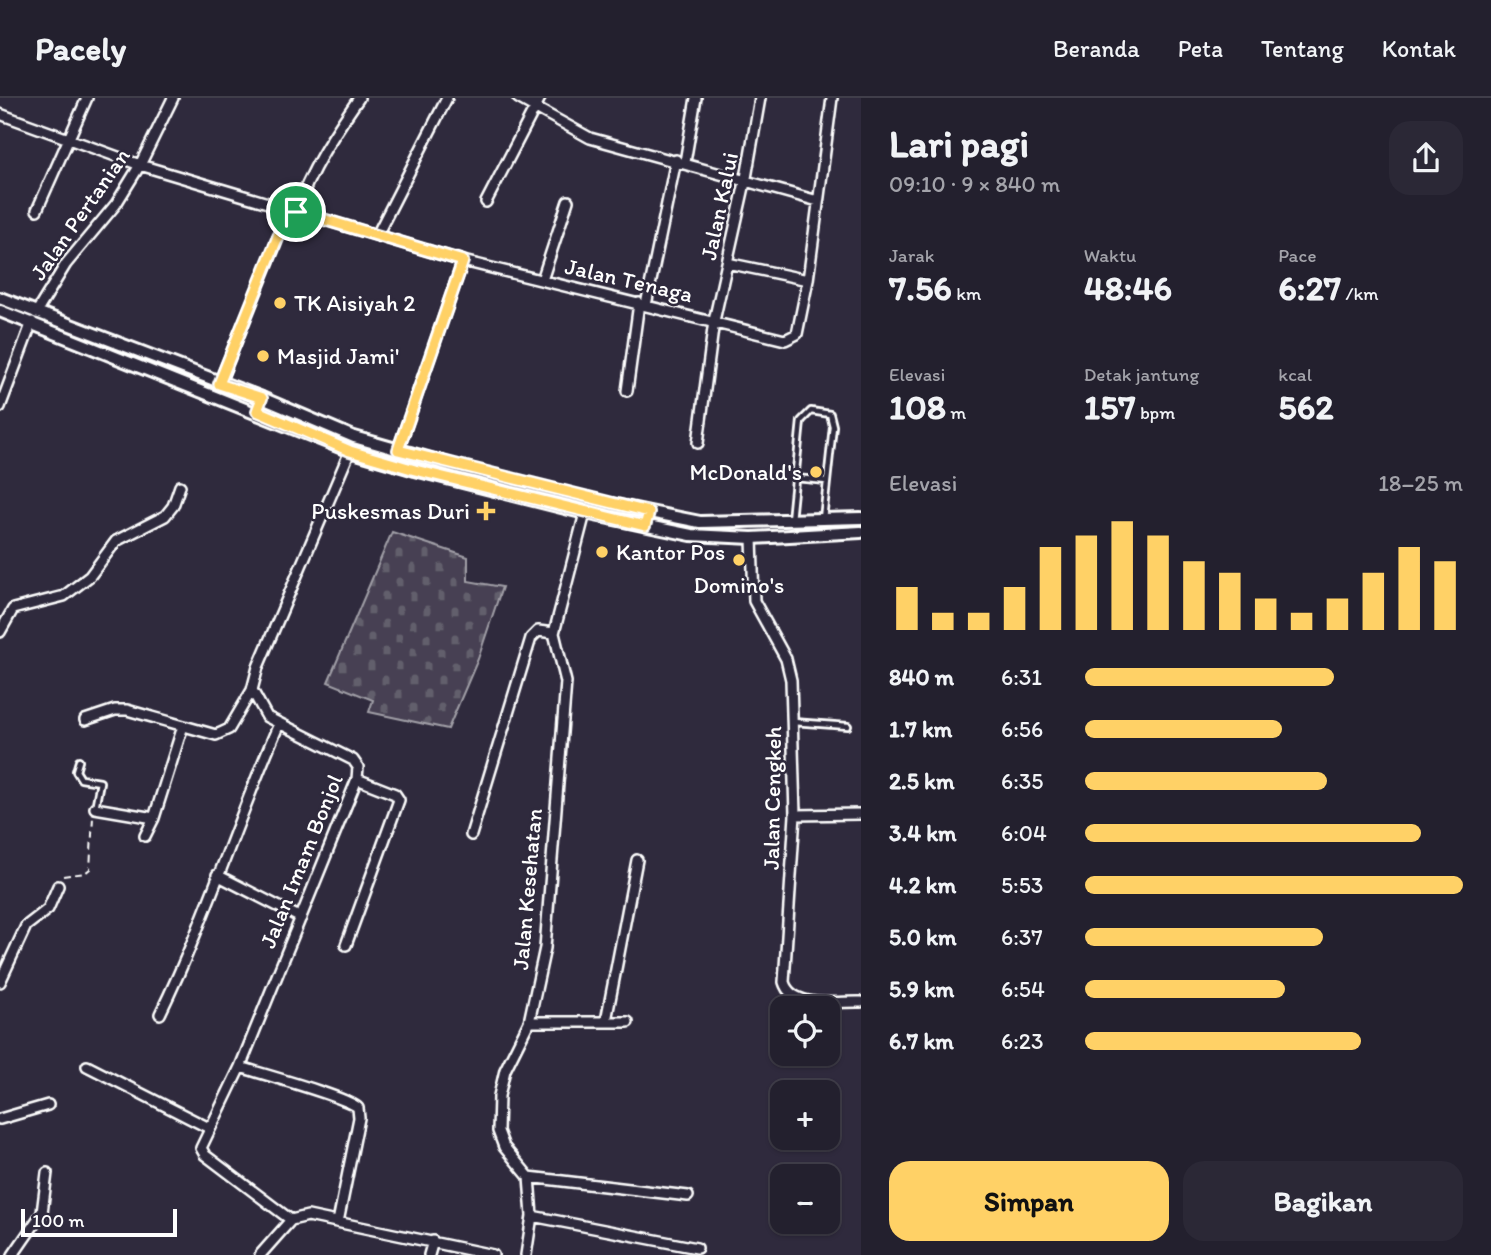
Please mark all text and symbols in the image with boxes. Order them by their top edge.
text: Pacely [35,29,126,68]
text: Beranda [1053,34,1140,63]
text: Peta [1178,34,1223,63]
text: Tentang [1261,34,1344,63]
text: Kontak [1382,34,1456,63]
text: Lari pagi [889,121,1029,167]
button: share [1389,121,1463,195]
street label: Jalan Pertanian [24,142,136,286]
street label: Jalan Kalui [694,150,744,262]
text: 09:10 · 9 × 840 m [889,170,1060,198]
pin [266,182,326,242]
icon: arrive [277,193,315,231]
text: Jarak [889,244,934,267]
text: Waktu [1084,244,1136,267]
text: Pace [1278,244,1316,267]
street label: Jalan Tenaga [562,252,696,308]
text: 7.56 [889,267,952,309]
text: 48:46 [1084,267,1172,309]
text: 6:27 [1278,267,1341,309]
text: km [952,282,981,305]
text: /km [1341,282,1379,305]
place label: TK Aisiyah 2 [294,289,415,317]
marker: TK Aisiyah 2 [272,295,288,311]
place label: Masjid Jami' [277,342,399,370]
marker: Masjid Jami' [255,348,271,364]
text: Elevasi [889,363,945,386]
text: Detak jantung [1084,363,1199,386]
text: kcal [1278,363,1312,386]
text: 108 [889,386,946,428]
text: 157 [1084,386,1136,428]
text: 562 [1278,386,1334,428]
text: m [946,401,966,424]
text: bpm [1136,401,1175,424]
place label: McDonald's [689,458,802,486]
marker: McDonald's [808,464,824,480]
text: Elevasi [889,469,957,497]
text: 18–25 m [1378,469,1463,497]
place label: Puskesmas Duri [311,497,470,525]
marker: Puskesmas Duri [476,501,496,521]
place label: Kantor Pos [616,538,725,566]
marker: Kantor Pos [594,544,610,560]
marker: Domino's [731,552,747,568]
place label: Domino's [694,571,784,599]
text: 840 m [889,663,954,691]
text: 6:31 [1001,663,1042,691]
text: 1.7 km [889,715,952,743]
text: 6:56 [1001,715,1043,743]
street label: Jalan Cengkeh [757,726,787,870]
text: 2.5 km [889,767,954,795]
text: 6:35 [1001,767,1043,795]
street label: Jalan Imam Bonjol [253,769,349,952]
street label: Jalan Kesehatan [506,807,548,971]
text: 3.4 km [889,819,957,847]
text: 6:04 [1001,819,1047,847]
text: 4.2 km [889,871,956,899]
text: 5:53 [1001,871,1043,899]
text: 5.0 km [889,923,956,951]
text: 6:37 [1001,923,1043,951]
text: 5.9 km [889,975,954,1003]
text: 6:54 [1001,975,1045,1003]
map controls [770,996,840,1234]
button: locate [770,996,840,1066]
text: 6.7 km [889,1027,954,1055]
text: 6:23 [1001,1027,1043,1055]
button: + [770,1080,840,1150]
button: Simpan [889,1161,1169,1241]
button: Bagikan [1183,1161,1463,1241]
button: − [770,1164,840,1234]
scale bar [21,1206,177,1238]
text: 100 m [32,1209,84,1232]

